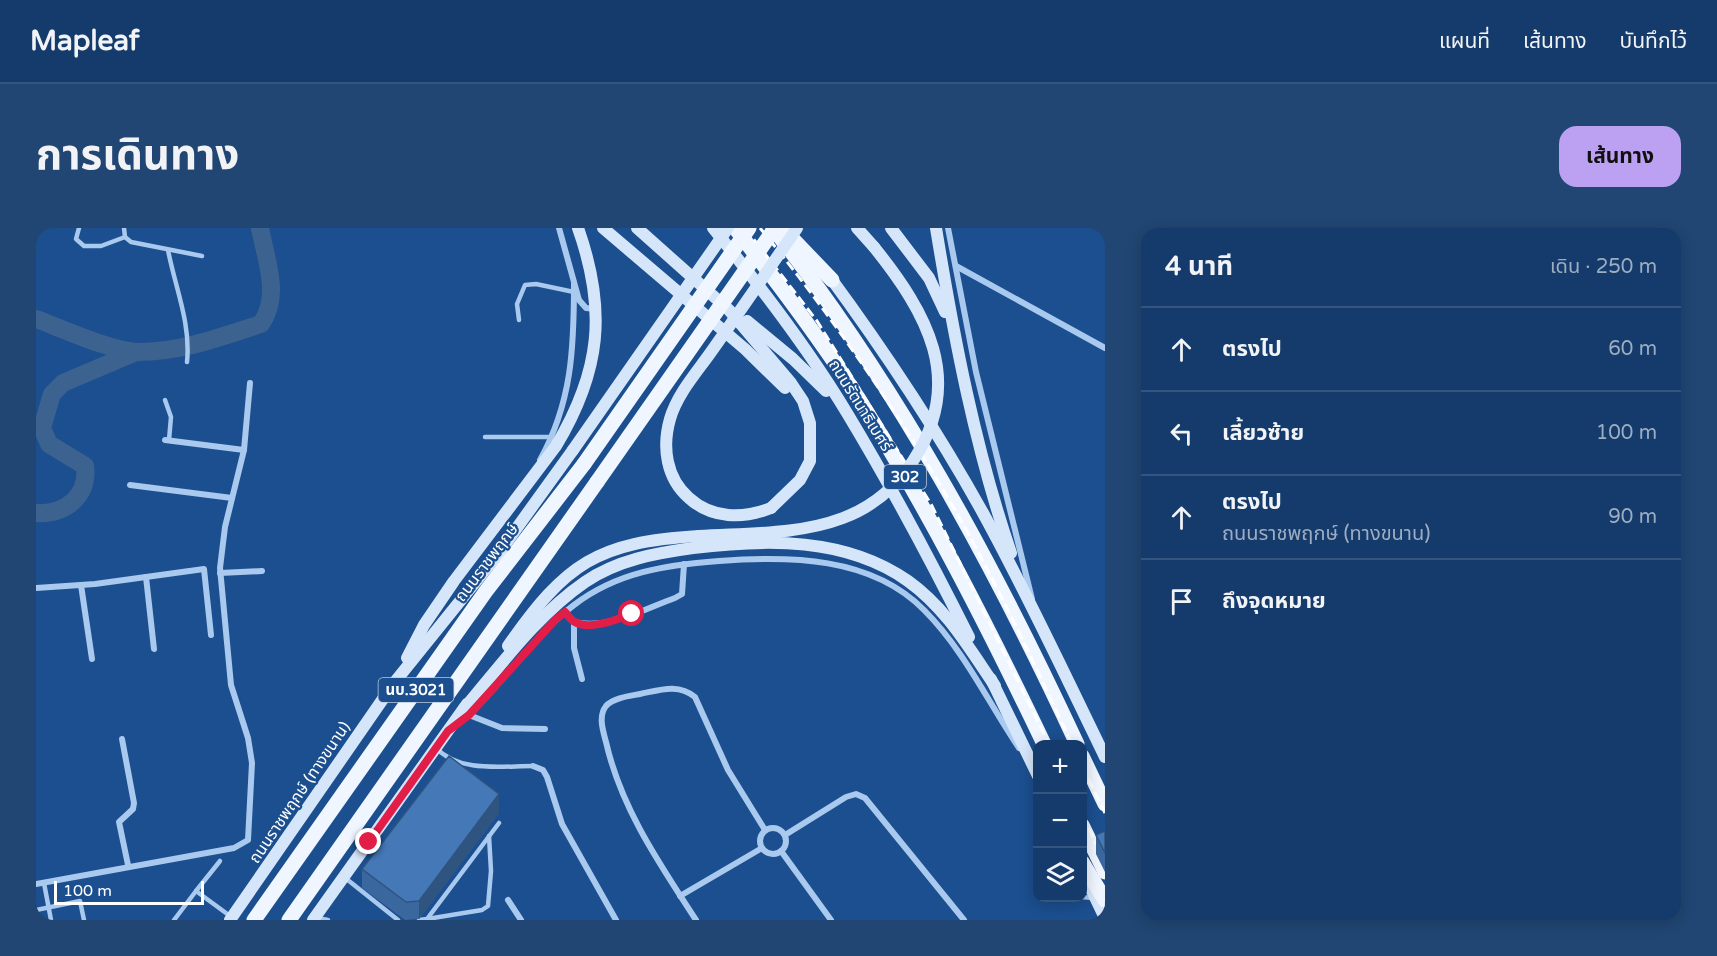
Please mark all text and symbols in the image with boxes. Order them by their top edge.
text: Mapleaf [30,24,139,58]
text: แผนที่ [1439,29,1490,54]
text: เส้นทาง [1523,29,1587,54]
text: บันทึกไว้ [1620,29,1687,54]
button: เส้นทาง [1559,126,1681,187]
text: การเดินทาง [36,130,239,181]
text: 4 นาที [1165,251,1233,282]
text: เดิน · 250 m [1550,255,1657,279]
icon: ahead [1165,333,1198,366]
text: ตรงไป [1222,336,1282,362]
text: 60 m [1608,337,1657,361]
street label: ถนนรัตนาธิเบศร์ [824,356,897,456]
icon: left [1165,417,1198,450]
text: เลี้ยวซ้าย [1222,420,1304,446]
text: 100 m [1596,421,1657,445]
road number: 302 [884,465,926,489]
text: ตรงไป [1222,489,1282,515]
icon: ahead [1165,501,1198,534]
text: 90 m [1608,505,1657,529]
street label: ถนนราชพฤกษ์ [451,519,523,606]
text: ถนนราชพฤกษ์ (ทางขนาน) [1222,522,1430,546]
icon: arrive [1165,585,1198,618]
text: ถึงจุดหมาย [1222,588,1326,614]
route start [618,600,644,626]
road number: นบ.3021 [378,678,454,702]
street label: ถนนราชพฤกษ์ (ทางขนาน) [245,718,355,867]
map controls [1033,740,1087,902]
button: + [1033,740,1087,794]
button: − [1033,794,1087,848]
route end [355,828,381,854]
button: layers [1033,848,1087,902]
scale bar [54,878,204,906]
text: 100 m [63,881,112,901]

